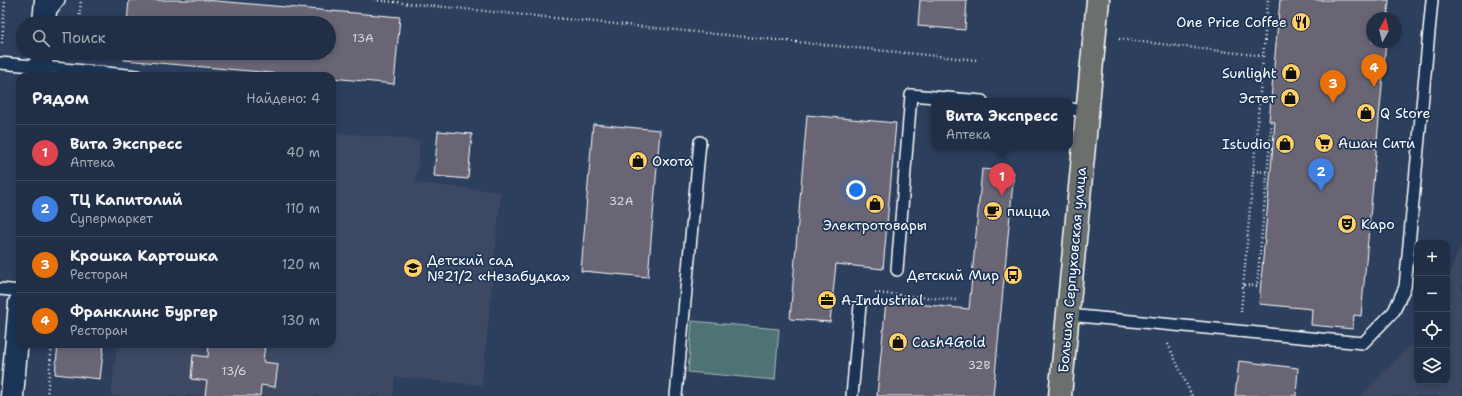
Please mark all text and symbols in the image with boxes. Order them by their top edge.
restaurant icon: One Price Coffee [1290,11,1312,33]
north arrow [1366,12,1402,48]
place label: One Price Coffee [1176,13,1287,31]
search box [16,16,336,60]
icon: search [30,27,52,49]
text: Поиск [62,28,106,48]
house number: 13А [352,30,374,46]
pin: 4 [1361,54,1387,87]
shop icon: Sunlight [1280,62,1302,84]
place label: Sunlight [1222,64,1277,82]
pin: 3 [1320,70,1346,103]
text: Рядом [32,87,89,109]
shop icon: Эстет [1279,87,1301,109]
place label: Эстет [1239,89,1277,107]
text: Найдено: 4 [246,90,320,107]
popup [931,98,1073,150]
shop icon: Q Store [1355,102,1377,124]
place label: Q Store [1380,104,1430,122]
text: Вита Экспресс [946,106,1058,126]
text: Аптека [946,126,991,143]
supermarket icon: Ашан Сити [1313,132,1335,154]
shop icon: Istudio [1274,133,1296,155]
text: Вита Экспресс [70,134,183,154]
place label: Ашан Сити [1338,134,1415,152]
place label: Istudio [1222,135,1271,153]
text: 1 [42,144,48,161]
text: 40 m [286,144,320,161]
shop icon: Охота [627,150,649,172]
place label: Охота [652,152,693,170]
text: Аптека [70,154,115,171]
pin: 2 [1308,158,1334,191]
pin: 1 [989,163,1015,196]
street label: Большая Серпуховская улица [1054,166,1090,374]
your location [846,180,866,200]
text: ТЦ Капитолий [70,190,182,210]
house number: 32А [609,193,634,209]
shop icon: Электротовары [864,193,886,215]
text: 2 [40,200,50,217]
text: 110 m [285,200,320,217]
cafe icon: пицца [982,200,1004,222]
place label: пицца [1007,202,1050,220]
text: Супермаркет [70,210,153,227]
theatre icon: Каро [1336,213,1358,235]
place label: Каро [1361,215,1395,233]
place label: Электротовары [823,216,927,234]
map controls [1414,240,1450,384]
button: + [1414,240,1450,276]
text: Крошка Картошка [70,246,218,266]
place label: Детский сад №21/2 «Незабудка» [427,251,570,285]
text: 3 [40,256,50,273]
text: 120 m [282,256,320,273]
school or university icon: Детский сад №21/2 «Незабудка» [402,257,424,279]
bus stop icon: Детский Мир [1002,264,1024,286]
text: Ресторан [70,266,128,283]
place label: Детский Мир [907,266,999,284]
button: − [1414,276,1450,312]
office icon: A-Industrial [816,289,838,311]
place label: A-Industrial [841,291,924,309]
text: Франклинс Бургер [70,302,218,322]
text: 4 [40,312,50,329]
text: 130 m [282,312,320,329]
button: locate [1414,312,1450,348]
text: Ресторан [70,322,128,339]
shop icon: Cash4Gold [887,331,909,353]
place label: Cash4Gold [912,333,986,351]
button: layers [1414,348,1450,384]
house number: 32В [967,357,991,373]
house number: 13/6 [222,363,246,379]

